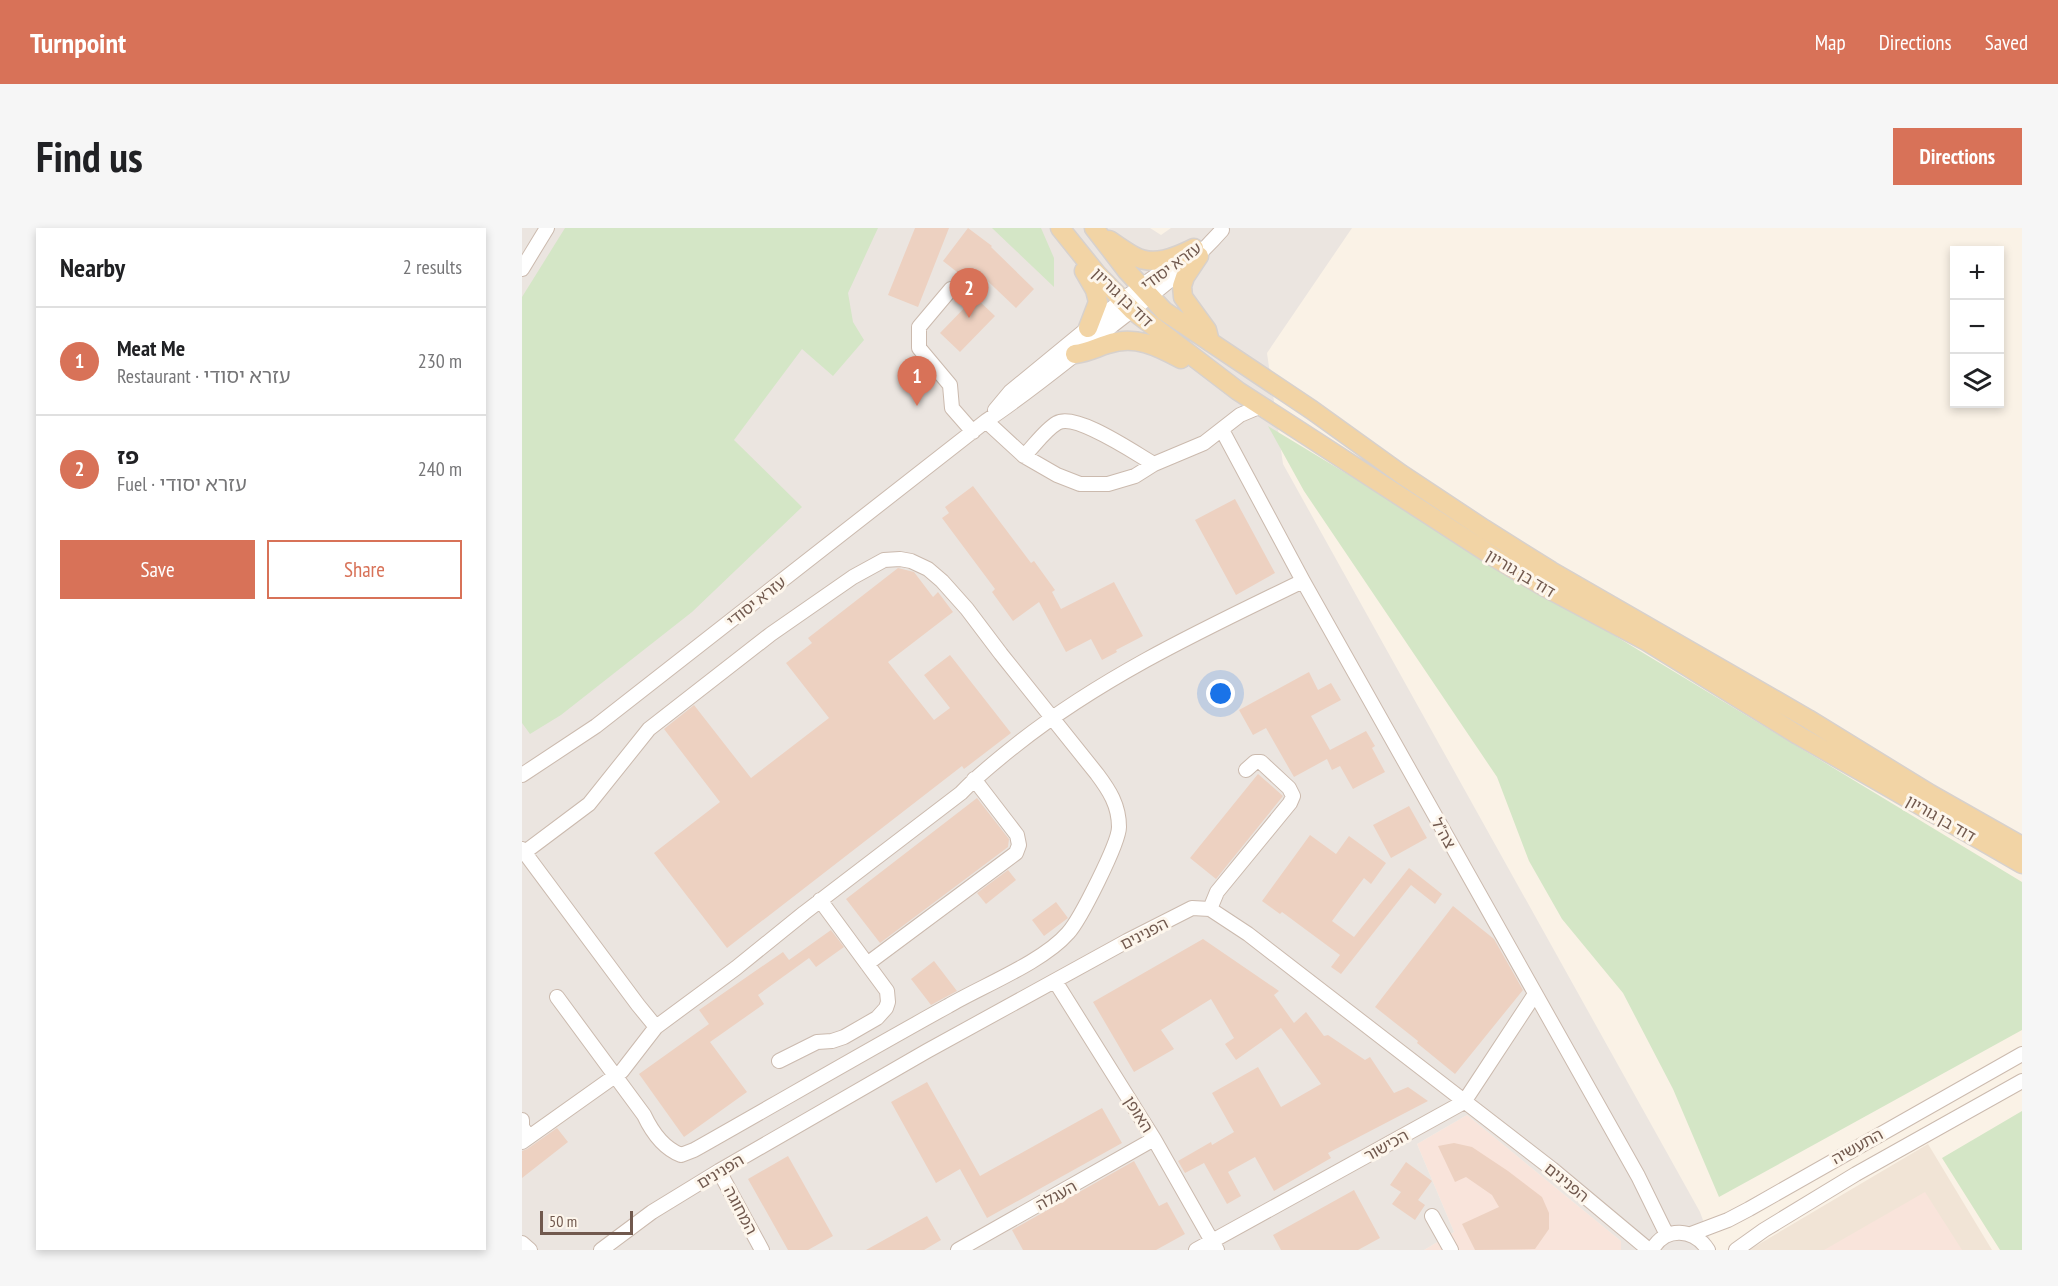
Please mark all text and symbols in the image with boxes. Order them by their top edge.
text: Turnpoint [30,24,126,61]
text: Map [1815,29,1846,56]
text: Directions [1879,29,1952,56]
text: Saved [1985,29,2028,56]
button: Directions [1893,128,2022,185]
text: Find us [36,129,143,184]
street label: עזרא יסודי [1137,237,1205,295]
map controls [1950,246,2004,408]
button: + [1950,246,2004,300]
text: Nearby [60,251,125,284]
text: 2 results [403,254,462,280]
street label: דוד בן גוריון [1088,263,1158,331]
pin: 2 [950,268,988,318]
button: − [1950,300,2004,354]
text: Meat Me [117,334,185,362]
text: 1 [75,348,84,374]
text: 230 m [418,348,462,374]
button: layers [1950,354,2004,408]
pin: 1 [898,356,936,406]
text: Restaurant · עזרא יסודי [117,363,291,389]
text: פז [117,442,139,470]
text: 2 [75,456,84,482]
text: 240 m [418,456,462,482]
text: Fuel · עזרא יסודי [117,471,247,497]
button: Save [60,540,255,599]
button: Share [267,540,462,599]
street label: דוד בן גוריון [1483,545,1559,602]
street label: עזרא יסודי [722,572,790,630]
your location [1206,679,1235,708]
street label: דוד בן גוריון [1903,790,1980,846]
street label: צה"ל [1428,814,1461,852]
street label: הפנינים [1117,912,1171,954]
street label: האופן [1120,1092,1158,1136]
street label: התעשיה [1828,1124,1886,1168]
street label: הכישור [1360,1125,1412,1165]
street label: הפנינים [693,1149,747,1193]
street label: הפנינים [1541,1158,1593,1206]
street label: העגלה [1032,1176,1080,1214]
street label: המחוגה [720,1182,762,1238]
scale bar [540,1208,633,1236]
text: 50 m [549,1211,577,1231]

